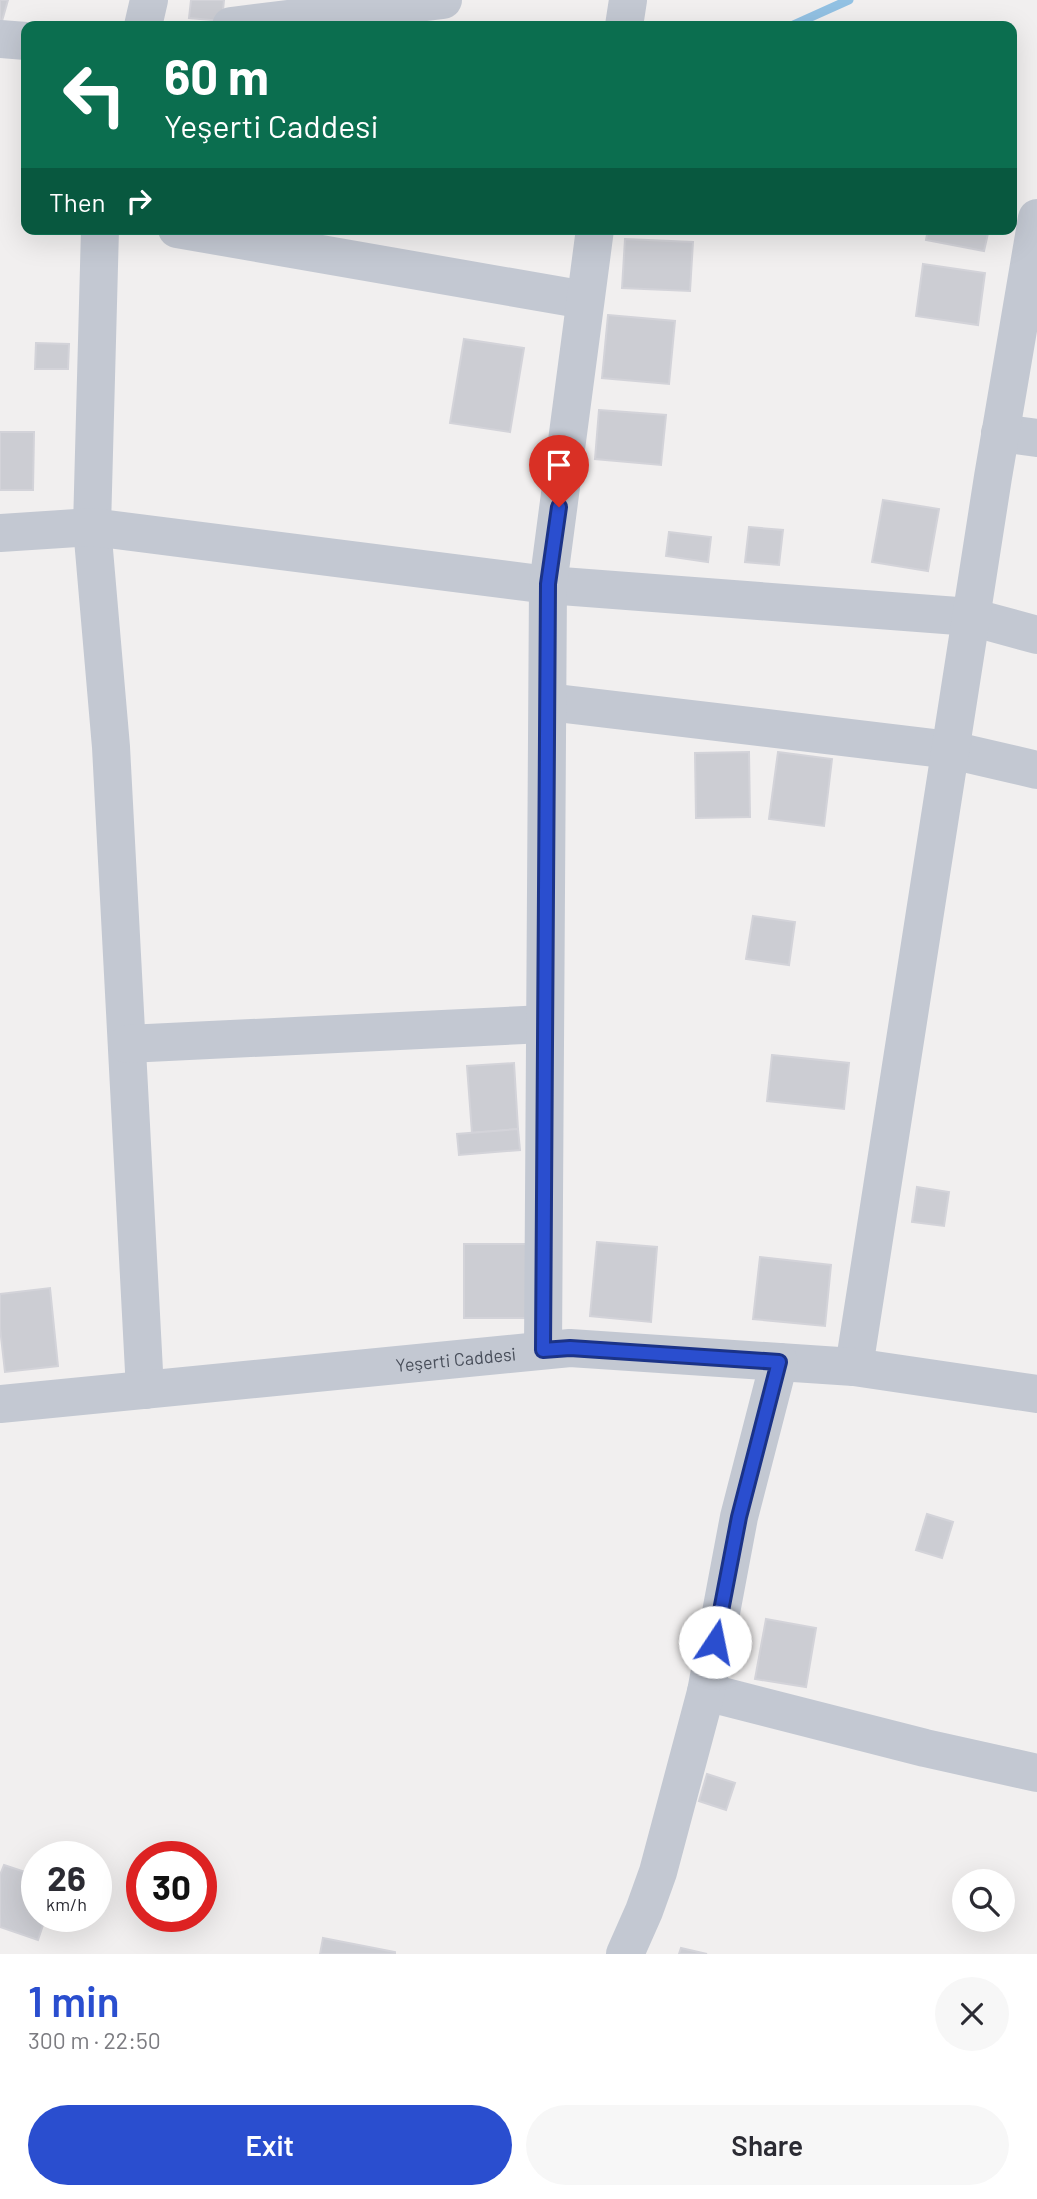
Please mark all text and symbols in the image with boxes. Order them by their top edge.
text: 60 m [164,46,269,105]
icon: left [49,49,140,140]
text: Yeşerti Caddesi [164,106,379,144]
icon: right [120,182,158,220]
text: Then [49,186,106,217]
pin [529,435,589,507]
icon: arrive [540,446,578,484]
street label: Yeşerti Caddesi [395,1342,517,1376]
position arrow [678,1605,752,1679]
speed limit sign: 30 [126,1841,217,1932]
text: 26 [47,1856,86,1898]
map controls [952,1869,1015,1932]
button: search [952,1869,1015,1932]
text: km/h [46,1893,87,1915]
text: 1 min [28,1975,120,2025]
button: close [935,1977,1009,2051]
text: 300 m · 22:50 [28,2026,161,2054]
button: Exit [28,2105,512,2185]
button: Share [526,2105,1009,2185]

